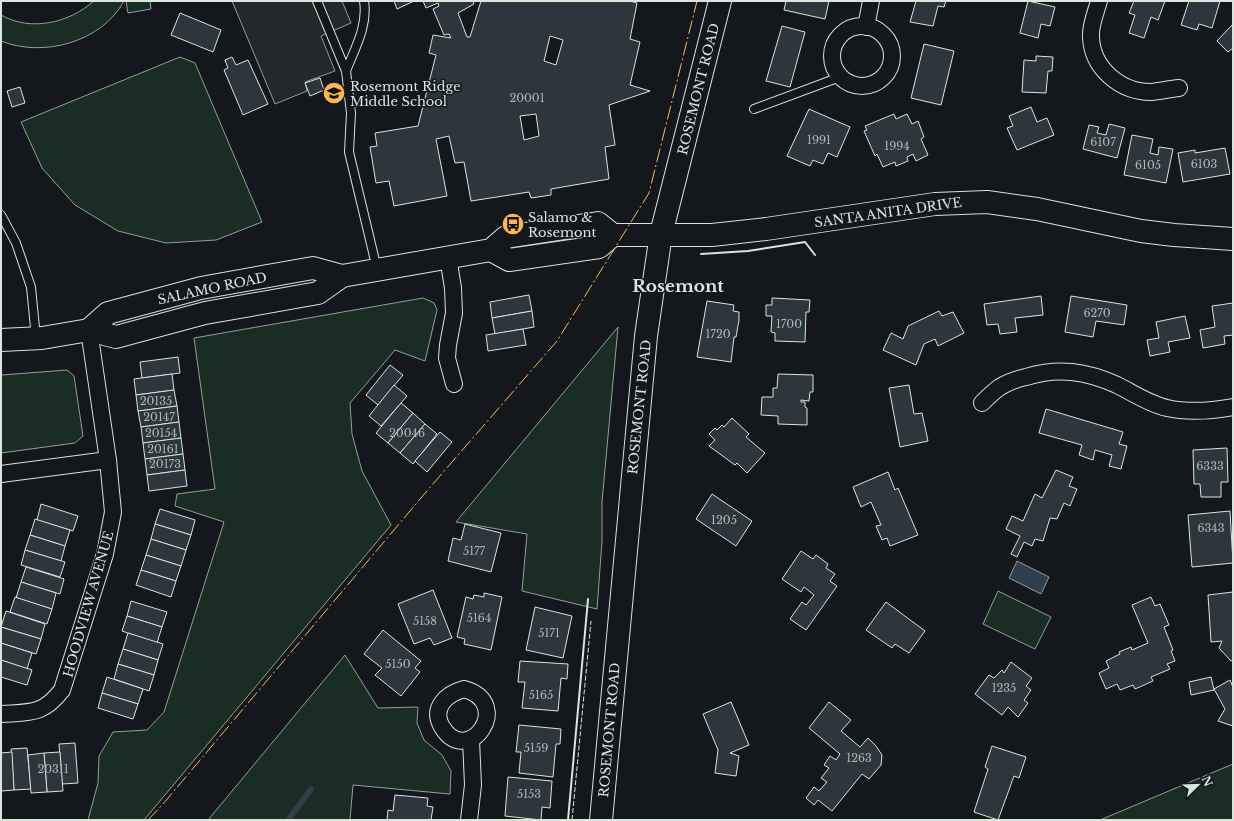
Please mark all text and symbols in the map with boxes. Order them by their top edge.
street label: ROSEMONT ROAD [674,21,723,157]
place label: Rosemont Ridge Middle School [350,78,461,110]
school or university icon: Rosemont Ridge Middle School [321,80,347,106]
house number: 20001 [509,91,545,105]
house number: 1991 [807,133,831,147]
house number: 6107 [1090,135,1116,149]
house number: 1994 [884,139,910,153]
house number: 6103 [1191,157,1218,171]
house number: 6105 [1135,158,1161,172]
street label: SANTA ANITA DRIVE [813,194,963,231]
place label: Salamo & Rosemont [528,209,596,241]
bus stop icon: Salamo & Rosemont [500,211,526,237]
street label: SALAMO ROAD [156,269,268,308]
district label: Rosemont [632,276,724,297]
house number: 6270 [1083,306,1111,320]
house number: 1700 [776,317,802,331]
house number: 1720 [705,327,731,341]
street label: ROSEMONT ROAD [624,339,655,475]
house number: 20135 [140,394,172,408]
house number: 20147 [143,410,175,424]
house number: 20154 [145,426,177,440]
house number: 20046 [389,426,425,440]
house number: 20161 [147,442,179,456]
house number: 20173 [149,457,181,471]
house number: 6333 [1196,459,1224,473]
house number: 1205 [711,513,737,527]
house number: 6343 [1197,521,1225,535]
street label: HOODVIEW AVENUE [59,529,118,679]
house number: 5177 [463,544,486,558]
house number: 5164 [467,611,491,625]
house number: 5158 [413,614,437,628]
house number: 5171 [538,626,560,640]
house number: 5150 [385,657,411,671]
street label: ROSEMONT ROAD [595,662,624,798]
house number: 1235 [992,681,1016,695]
house number: 5165 [529,688,553,702]
house number: 5159 [524,741,548,755]
house number: 1263 [846,751,872,765]
house number: 20311 [37,762,69,776]
north arrow [1178,765,1218,805]
text: N [1199,774,1216,789]
house number: 5153 [517,787,541,801]

